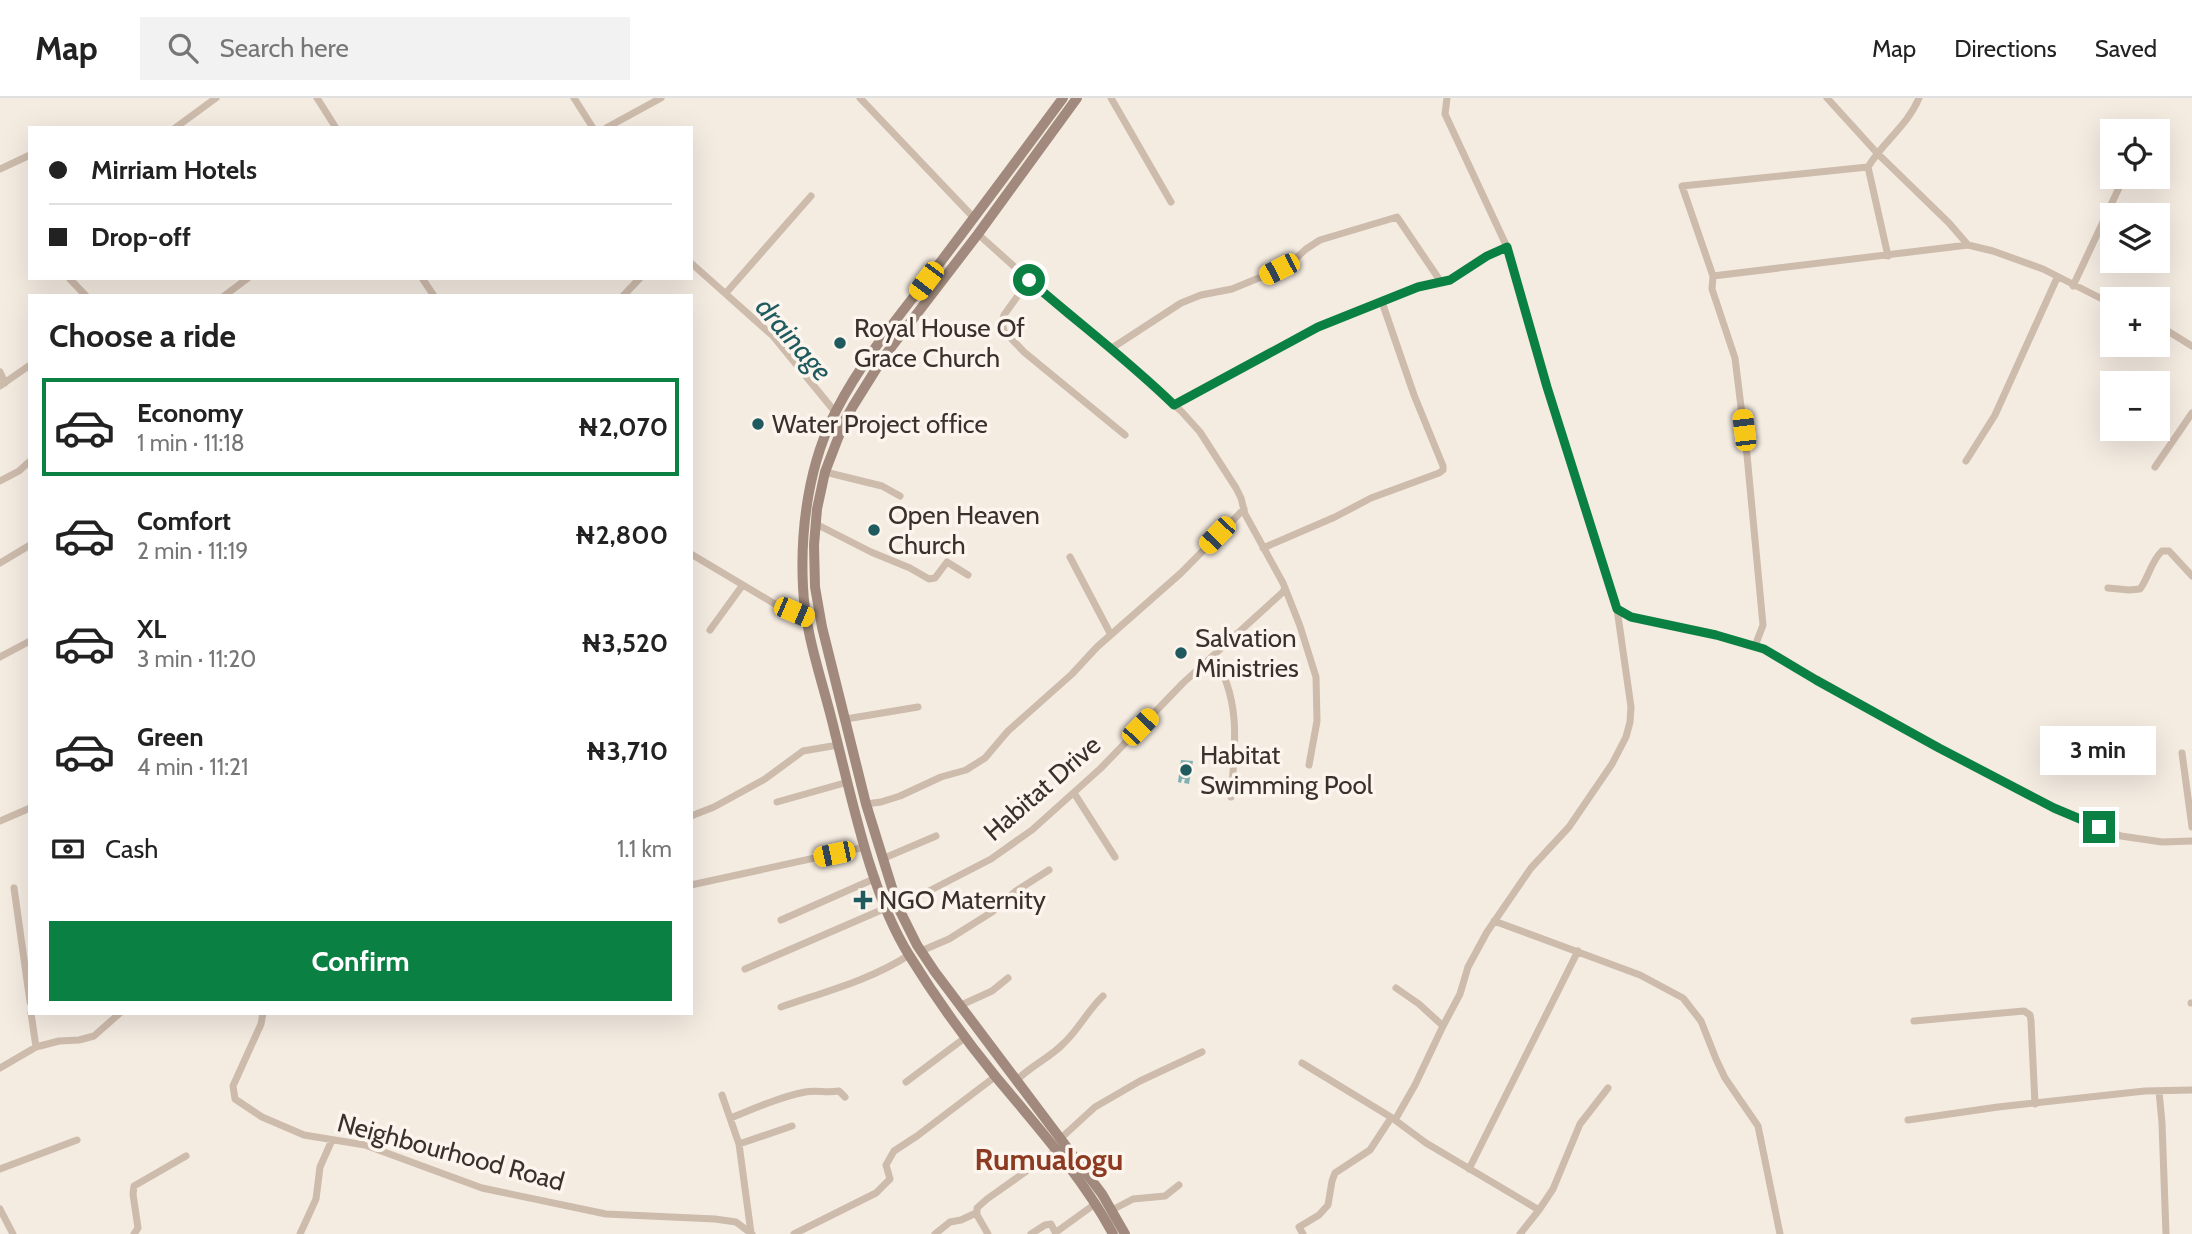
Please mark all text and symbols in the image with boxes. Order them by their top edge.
search box [140,17,630,80]
text: Map [35,28,98,68]
icon: search [164,29,202,67]
text: Search here [220,32,349,64]
text: Map [1872,34,1916,63]
text: Directions [1954,34,2057,63]
text: Saved [2095,34,2157,63]
map controls [2100,119,2170,441]
button: locate [2100,119,2170,189]
text: Mirriam Hotels [91,154,257,186]
button: layers [2100,203,2170,273]
text: Drop-off [91,221,191,253]
car [1256,250,1303,288]
car [905,258,948,304]
route start [1013,264,1045,296]
button: + [2100,287,2170,357]
water label: drainage [749,290,840,388]
place label: Royal House Of Grace Church [854,312,1025,374]
text: Choose a ride [49,316,236,355]
marker: Royal House Of Grace Church [832,335,848,351]
button: − [2100,371,2170,441]
icon: car [53,396,116,459]
text: Economy [137,397,243,429]
place label: Water Project office [772,408,988,440]
car [1732,408,1757,452]
text: ₦2,070 [578,411,668,443]
marker: Water Project office [750,416,766,432]
text: 1 min · 11:18 [137,429,245,457]
place label: Open Heaven Church [888,499,1040,561]
icon: car [53,504,116,567]
text: Comfort [137,505,231,537]
car [1195,513,1240,557]
text: ₦2,800 [575,519,668,551]
marker: Open Heaven Church [866,522,882,538]
text: 2 min · 11:19 [137,537,248,565]
car [771,594,818,630]
icon: car [53,612,116,675]
text: XL [137,613,166,645]
place label: Salvation Ministries [1195,622,1299,684]
text: ₦3,520 [581,627,668,659]
text: 3 min · 11:20 [137,645,256,673]
marker: Salvation Ministries [1173,645,1189,661]
car [1118,705,1163,749]
icon: car [53,720,116,783]
text: Green [137,721,204,753]
callout: 3 min [2041,726,2157,774]
street label: Habitat Drive [977,729,1107,847]
text: ₦3,710 [586,735,668,767]
text: 3 min [2070,736,2126,764]
place label: Habitat Swimming Pool [1200,739,1373,801]
text: 4 min · 11:21 [137,753,249,781]
marker: Habitat Swimming Pool [1178,762,1194,778]
route end [2083,811,2115,843]
icon: cash [49,830,87,868]
text: Cash [105,833,158,865]
text: 1.1 km [617,835,672,863]
car [812,839,857,869]
place label: NGO Maternity [879,884,1046,916]
marker: NGO Maternity [853,890,873,910]
button: Confirm [49,921,672,1001]
street label: Neighbourhood Road [334,1106,568,1198]
district label: Rumualogu [975,1141,1123,1178]

